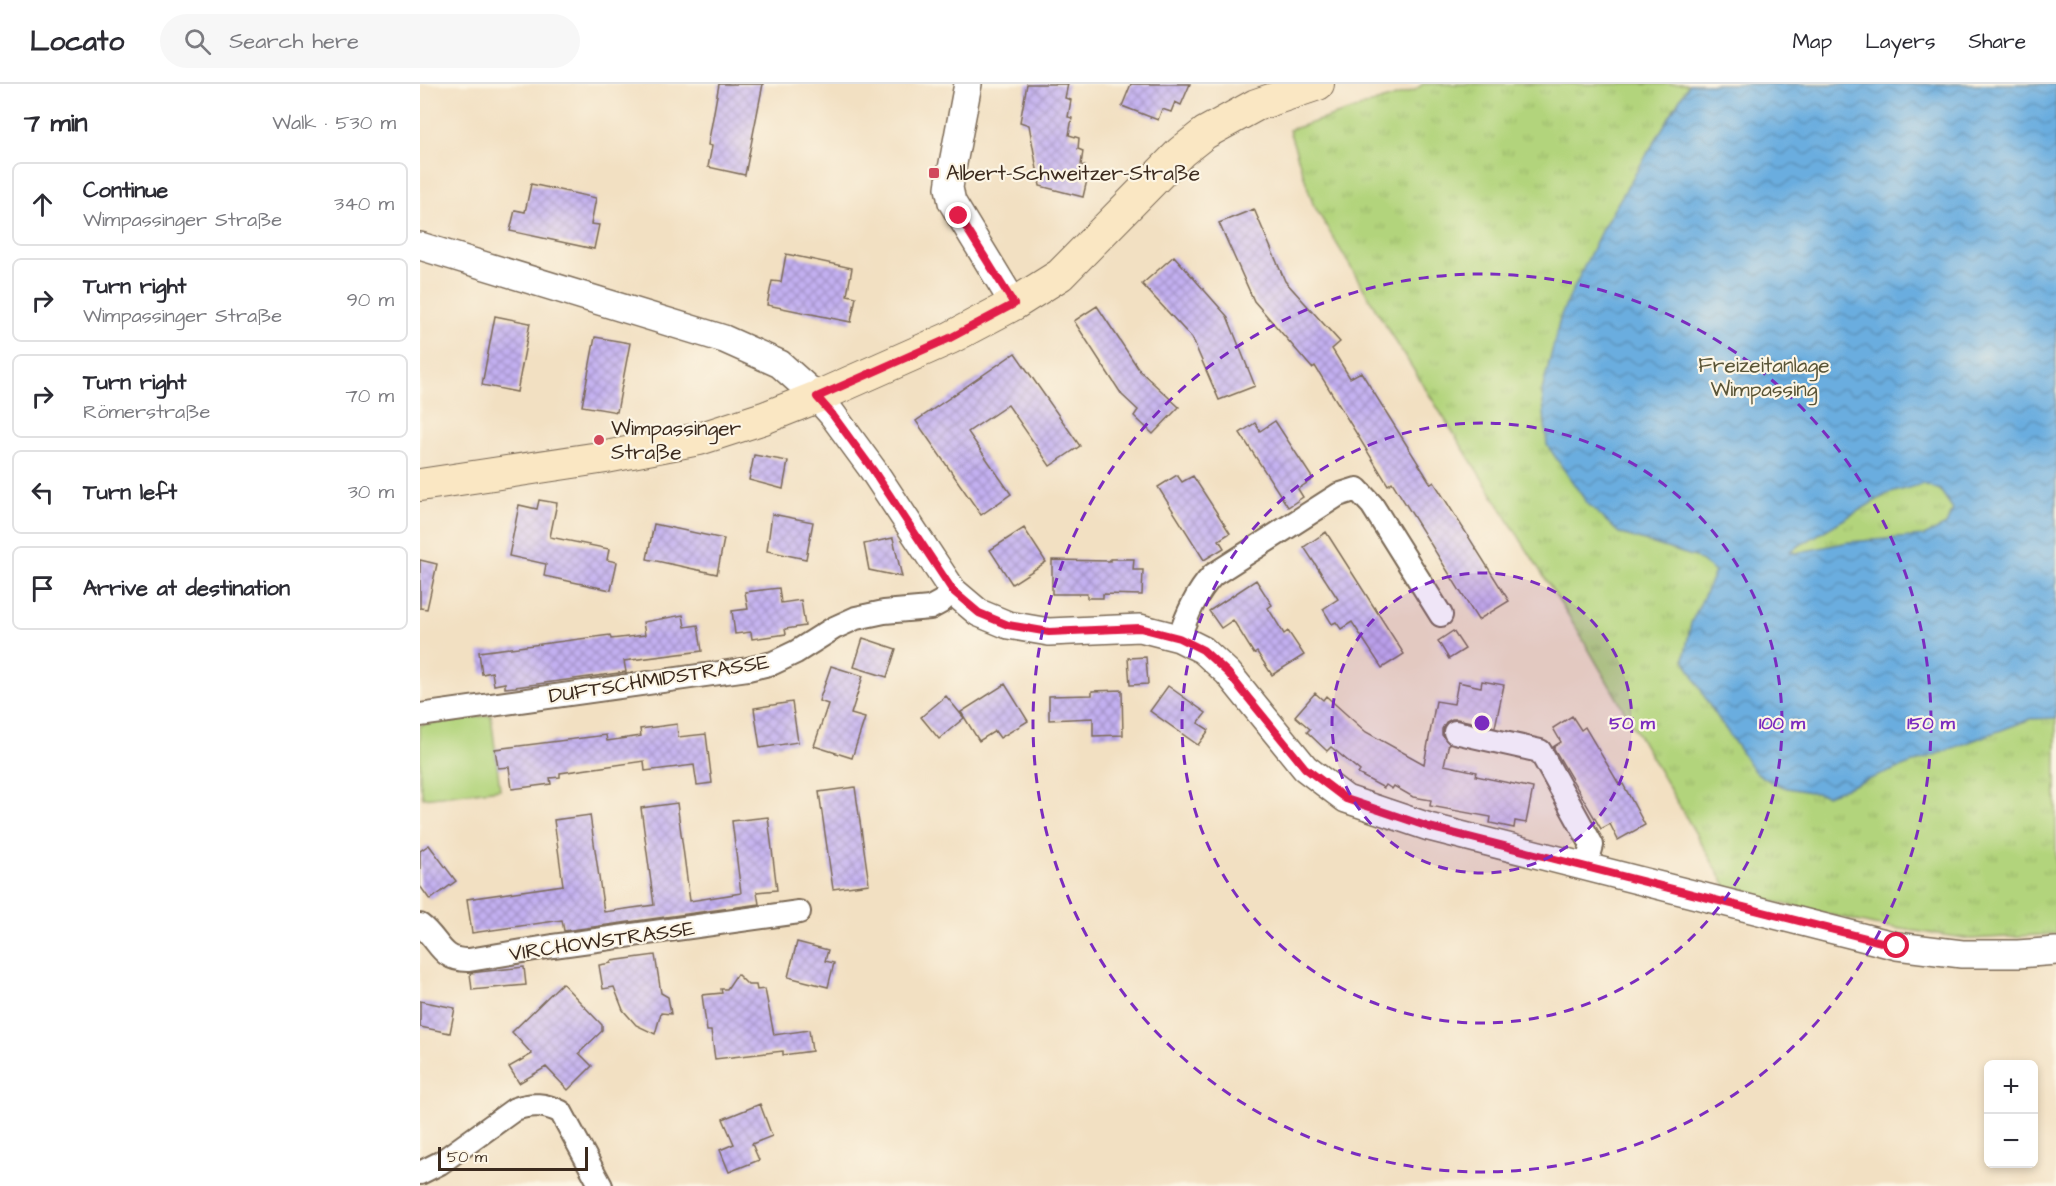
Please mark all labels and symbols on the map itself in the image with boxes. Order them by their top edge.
place label: Albert-Schweitzer-Straße [946,159,1200,188]
marker: Albert-Schweitzer-Straße [927,166,941,180]
route end [945,202,971,228]
park label: Freizeitanlage Wimpassing [1698,351,1830,406]
place label: Wimpassinger Straße [611,414,742,467]
marker: Wimpassinger Straße [592,433,606,447]
street label: DUFTSCHMIDSTRASSE [547,647,772,711]
text: 50 m [1609,711,1656,736]
text: 100 m [1759,711,1806,736]
text: 150 m [1907,711,1956,736]
centre of rings [1472,713,1492,733]
street label: VIRCHOWSTRASSE [507,914,697,968]
route start [1883,932,1909,958]
scale bar [438,1144,588,1172]

